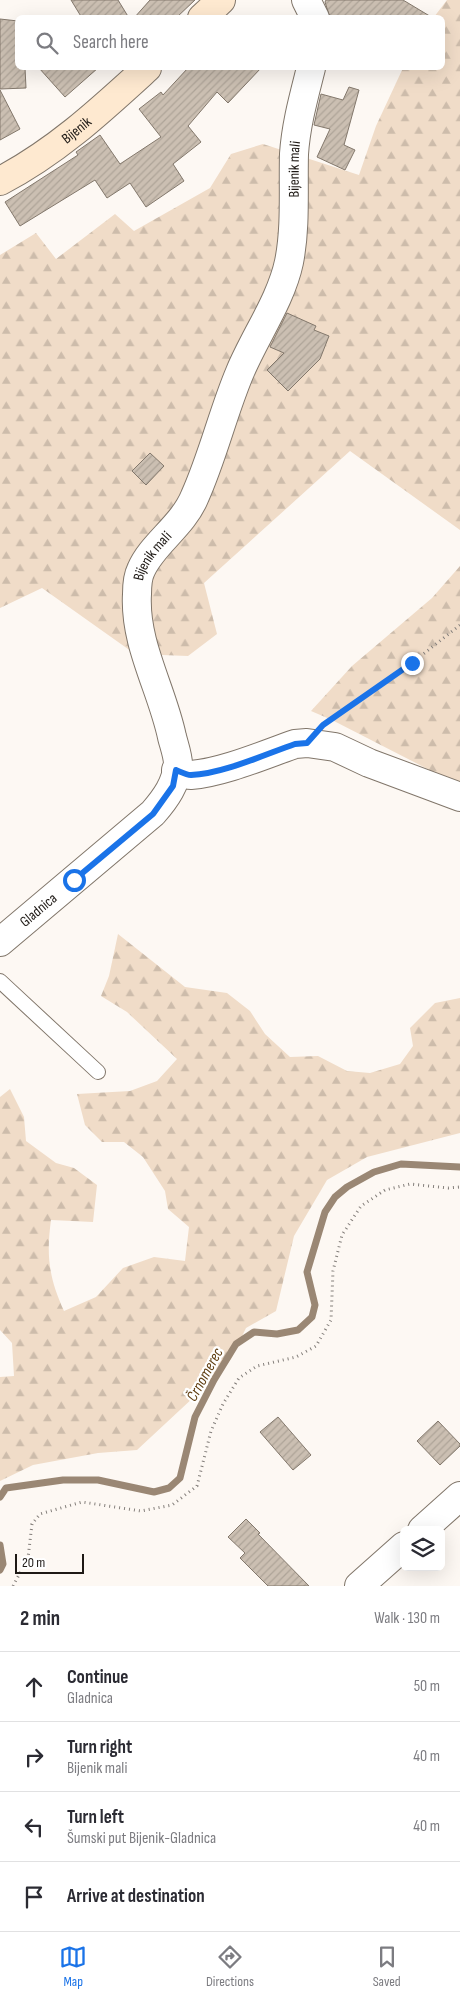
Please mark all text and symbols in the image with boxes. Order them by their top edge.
search box [15,15,445,70]
icon: search [33,29,61,57]
text: Search here [73,31,149,54]
street label: Bijenik [58,112,96,148]
street label: Bijenik mali [285,140,305,198]
street label: Bijenik mali [129,527,176,582]
route end [401,652,424,675]
route start [63,869,86,892]
street label: Gladnica [16,889,61,931]
water label: Črnomerec [183,1344,228,1405]
map controls [400,1526,445,1571]
button: layers [400,1526,445,1571]
scale bar [15,1551,84,1574]
text: 20 m [22,1554,45,1571]
text: 2 min [20,1606,60,1631]
text: Walk · 130 m [374,1609,440,1628]
text: Continue [67,1666,128,1689]
icon: ahead [20,1673,48,1701]
text: 50 m [414,1677,440,1696]
text: Gladnica [67,1689,113,1708]
text: Turn right [67,1736,132,1759]
icon: right [20,1743,48,1771]
text: 40 m [413,1747,440,1766]
text: Bijenik mali [67,1759,128,1778]
text: Turn left [67,1806,124,1829]
icon: left [20,1813,48,1841]
text: 40 m [413,1817,440,1836]
text: Šumski put Bijenik-Gladnica [67,1829,216,1848]
icon: arrive [20,1883,48,1911]
text: Arrive at destination [67,1885,205,1908]
tab: Map [59,1943,87,1990]
tab: Directions [206,1943,254,1990]
tab: Saved [373,1943,401,1990]

